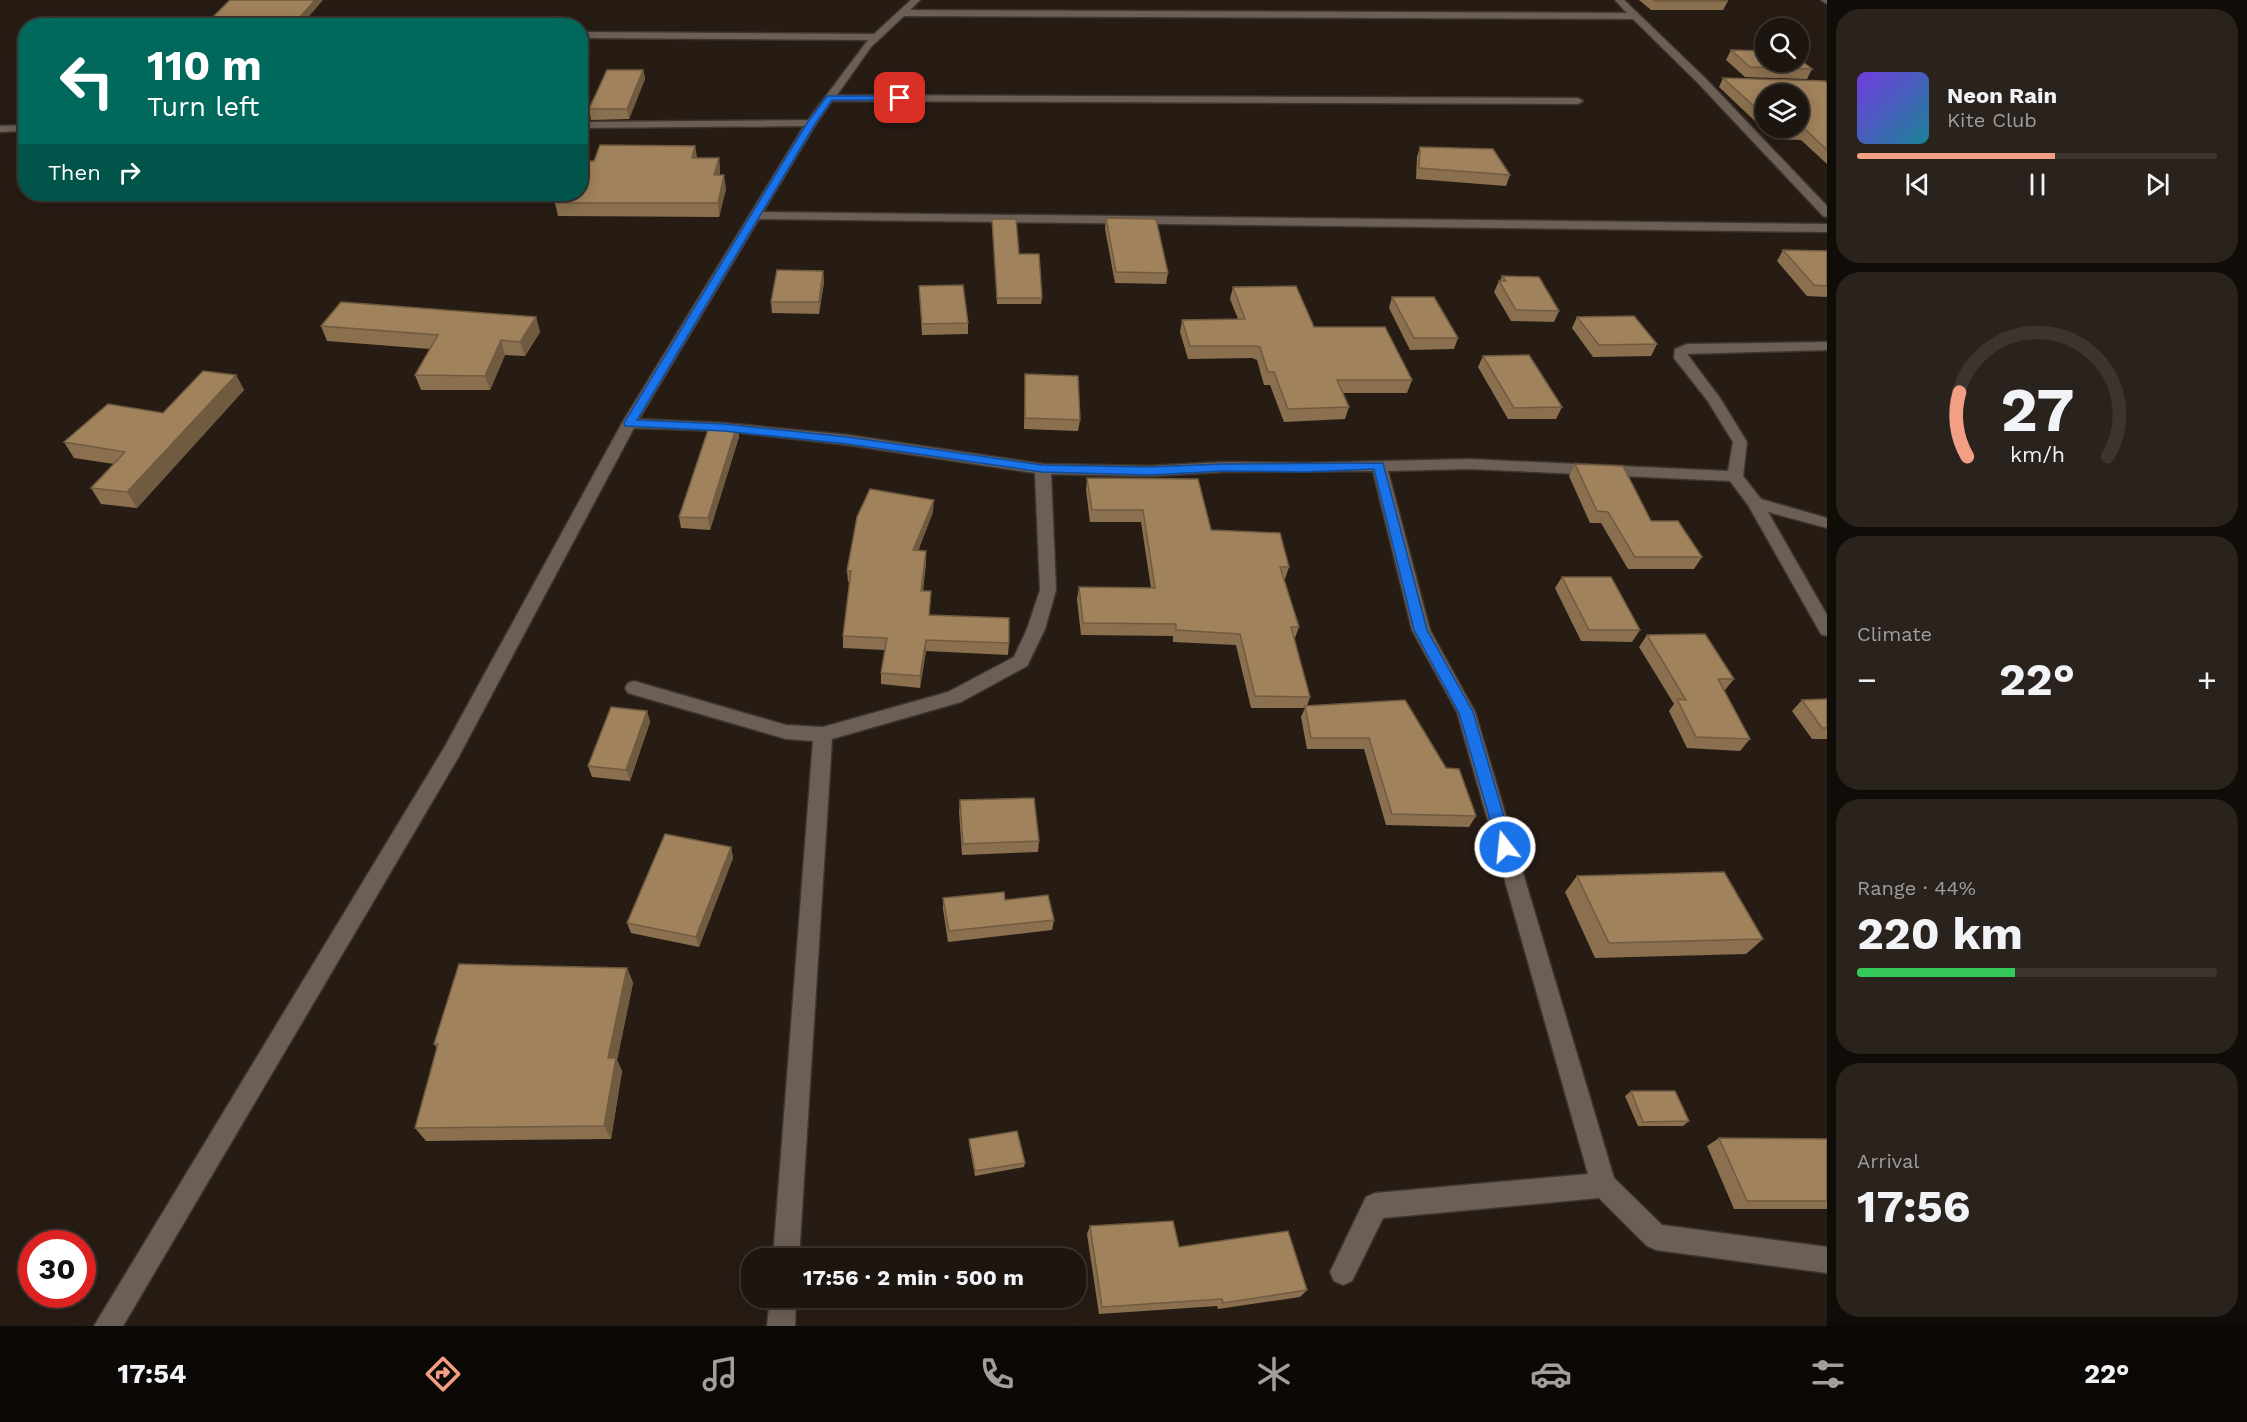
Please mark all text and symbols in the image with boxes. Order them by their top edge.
map controls [1755,18,1809,138]
button: search [1755,18,1809,72]
text: 110 m [147,41,262,90]
icon: left [48,42,126,120]
pin [874,72,925,123]
icon: arrive [883,81,916,114]
text: Neon Rain [1947,83,2057,108]
button: layers [1755,84,1809,138]
text: Turn left [147,91,259,123]
text: Kite Club [1947,108,2037,132]
icon: right [113,156,146,189]
text: Then [48,160,101,185]
icon: previous [1901,168,1934,201]
icon: pause [2021,168,2054,201]
icon: next [2141,168,2174,201]
text: 27 [2000,373,2074,446]
text: km/h [2009,442,2065,467]
text: Climate [1857,622,1932,646]
text: 22° [1999,653,2075,706]
text: − [1857,660,1877,699]
text: + [2197,660,2217,699]
position arrow [1473,815,1537,879]
text: Range · 44% [1857,876,1976,900]
text: 220 km [1857,907,2023,960]
text: Arrival [1857,1149,1919,1173]
text: 17:56 [1857,1180,1971,1233]
speed limit sign: 30 [18,1230,96,1308]
text: 17:56 · 2 min · 500 m [803,1265,1024,1290]
icon: directions [422,1353,464,1395]
icon: music [699,1353,741,1395]
icon: phone [976,1353,1018,1395]
icon: climate [1253,1353,1295,1395]
icon: car [1530,1353,1572,1395]
icon: filters [1807,1353,1849,1395]
text: 17:54 [118,1358,186,1390]
text: 22° [2084,1358,2129,1390]

